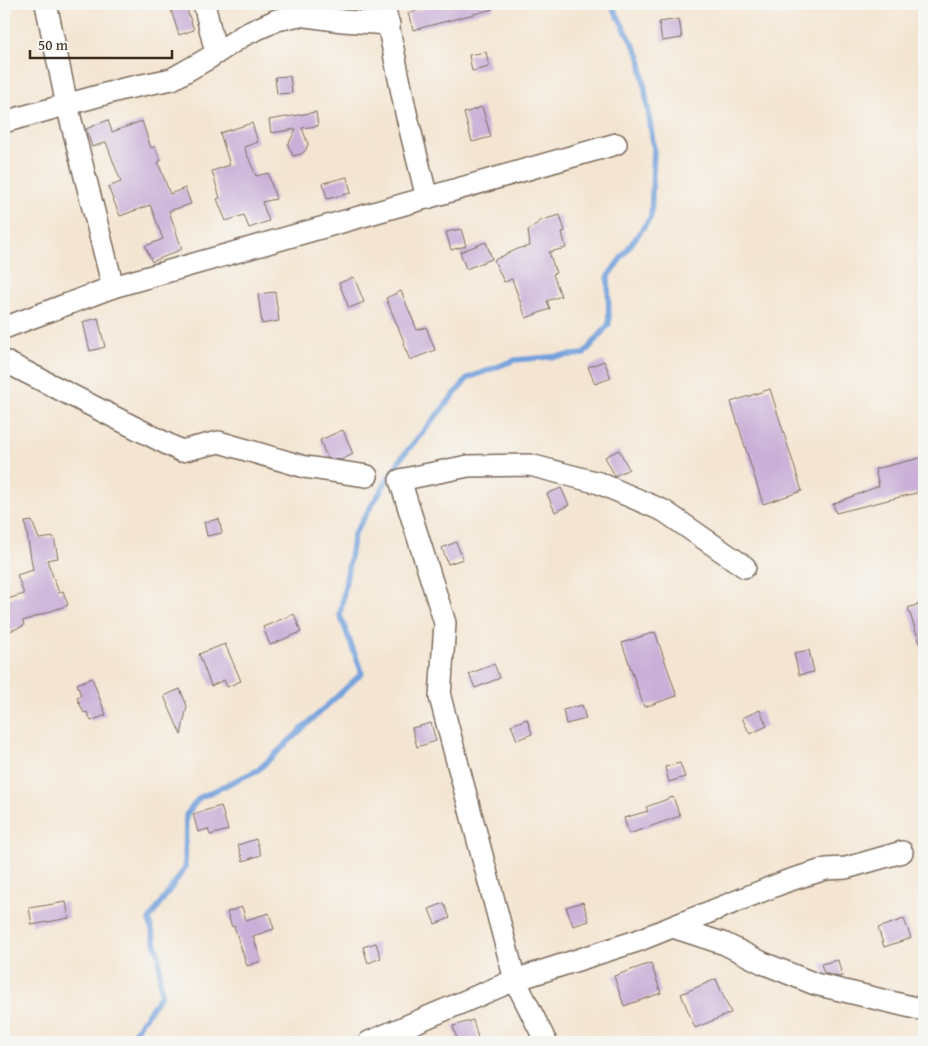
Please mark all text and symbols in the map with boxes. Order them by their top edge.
scale bar [30,28,172,60]
text: 50 m [38,34,69,55]

